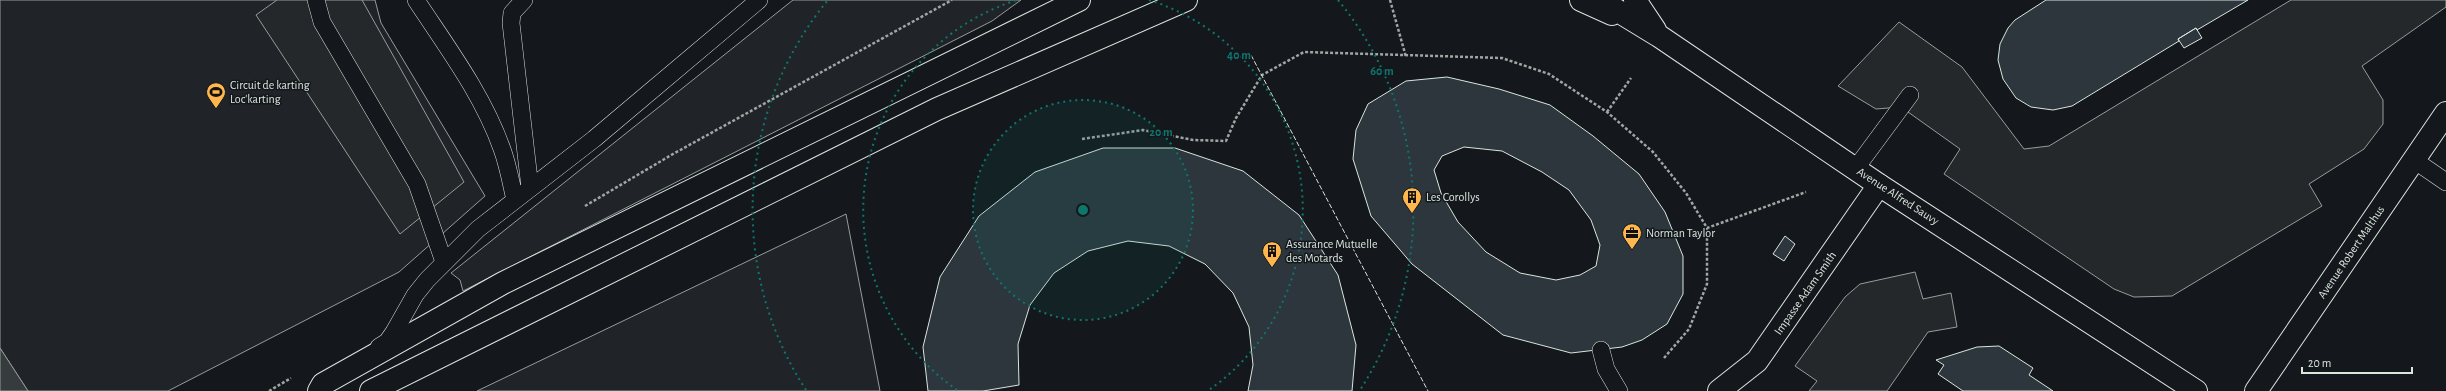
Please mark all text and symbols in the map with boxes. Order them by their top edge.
text: 40 m [1227,49,1251,61]
text: 60 m [1370,65,1394,77]
place label: Circuit de karting Loc'karting [230,79,310,105]
sports icon: Circuit de karting Loc'karting [205,81,227,109]
text: 20 m [1149,126,1173,138]
street label: Avenue Alfred Sauvy [1854,165,1941,228]
building icon: Les Corollys [1401,186,1423,214]
place label: Les Corollys [1426,191,1480,204]
centre of rings [1076,203,1090,217]
street label: Avenue Robert Malthus [2316,203,2386,301]
office icon: Norman Taylor [1621,222,1643,250]
place label: Norman Taylor [1646,227,1715,240]
place label: Assurance Mutuelle des Motards [1286,238,1378,264]
building icon: Assurance Mutuelle des Motards [1261,240,1283,268]
street label: Impasse Adam Smith [1772,249,1838,337]
scale bar [2302,349,2412,375]
text: 20 m [2308,357,2331,369]

